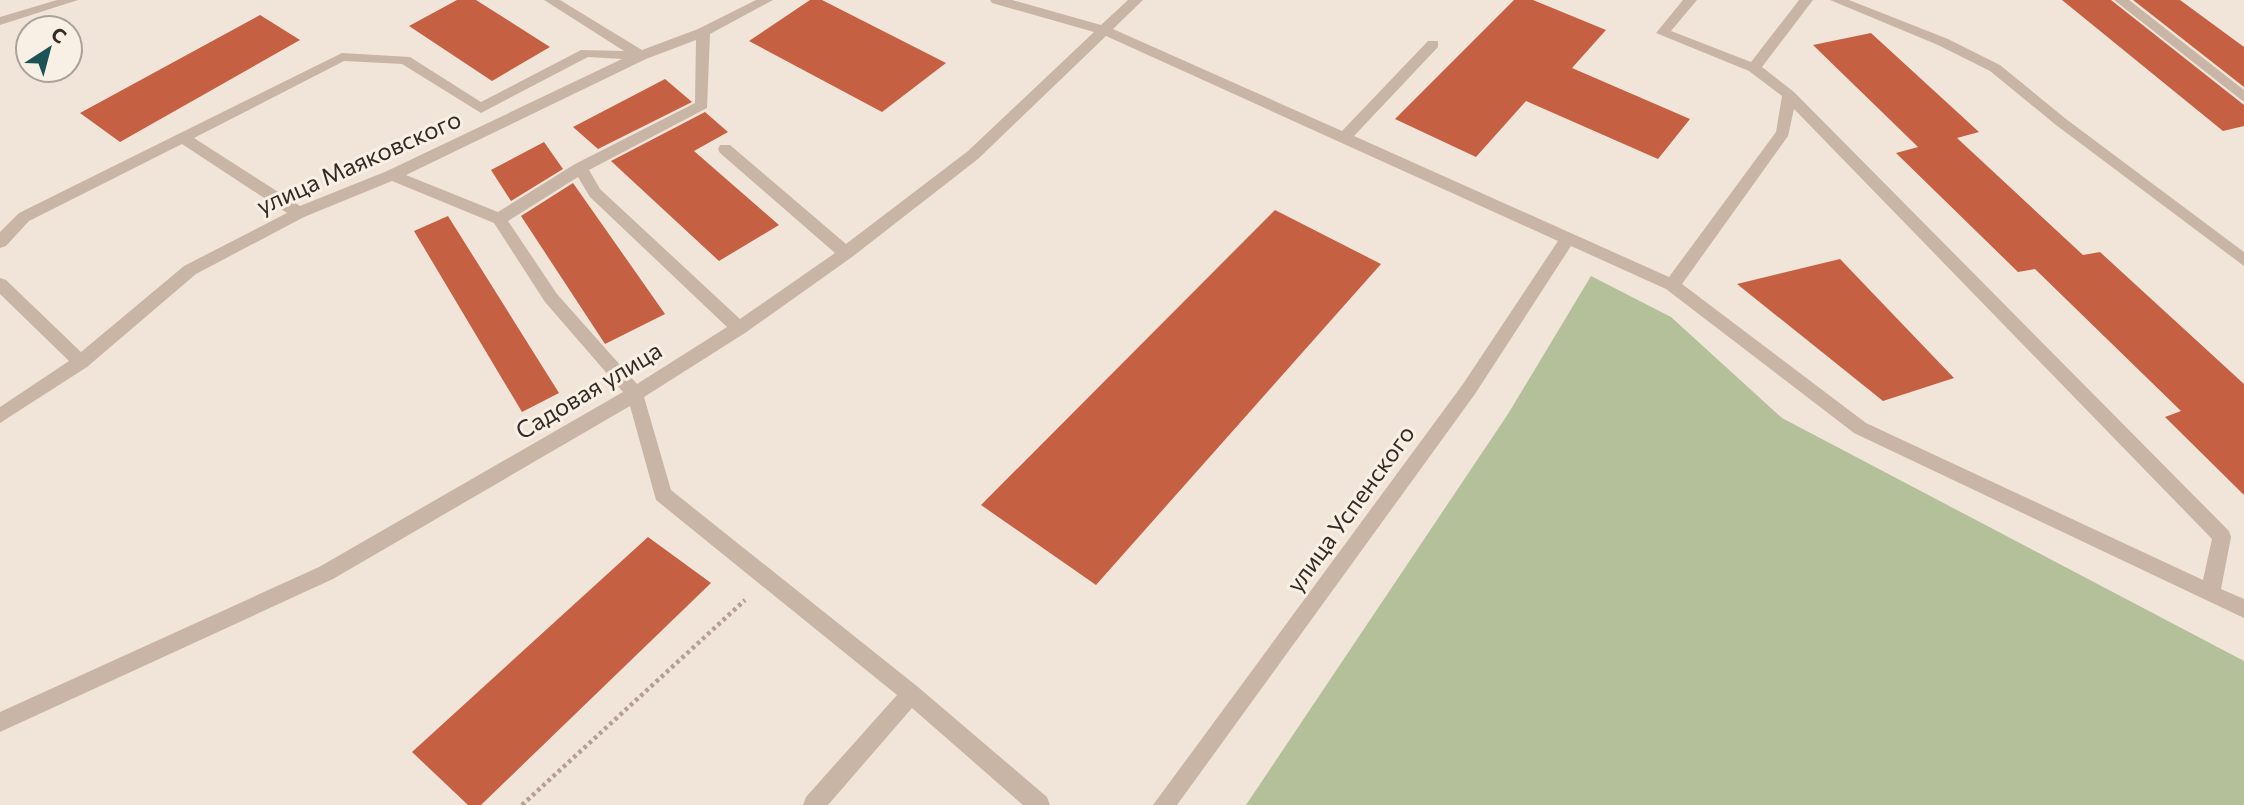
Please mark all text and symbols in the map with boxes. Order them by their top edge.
north arrow [14,14,84,84]
text: С [47,22,71,48]
street label: улица Маяковского [252,104,465,220]
street label: Садовая улица [510,335,667,445]
street label: улица Успенского [1279,419,1420,597]

